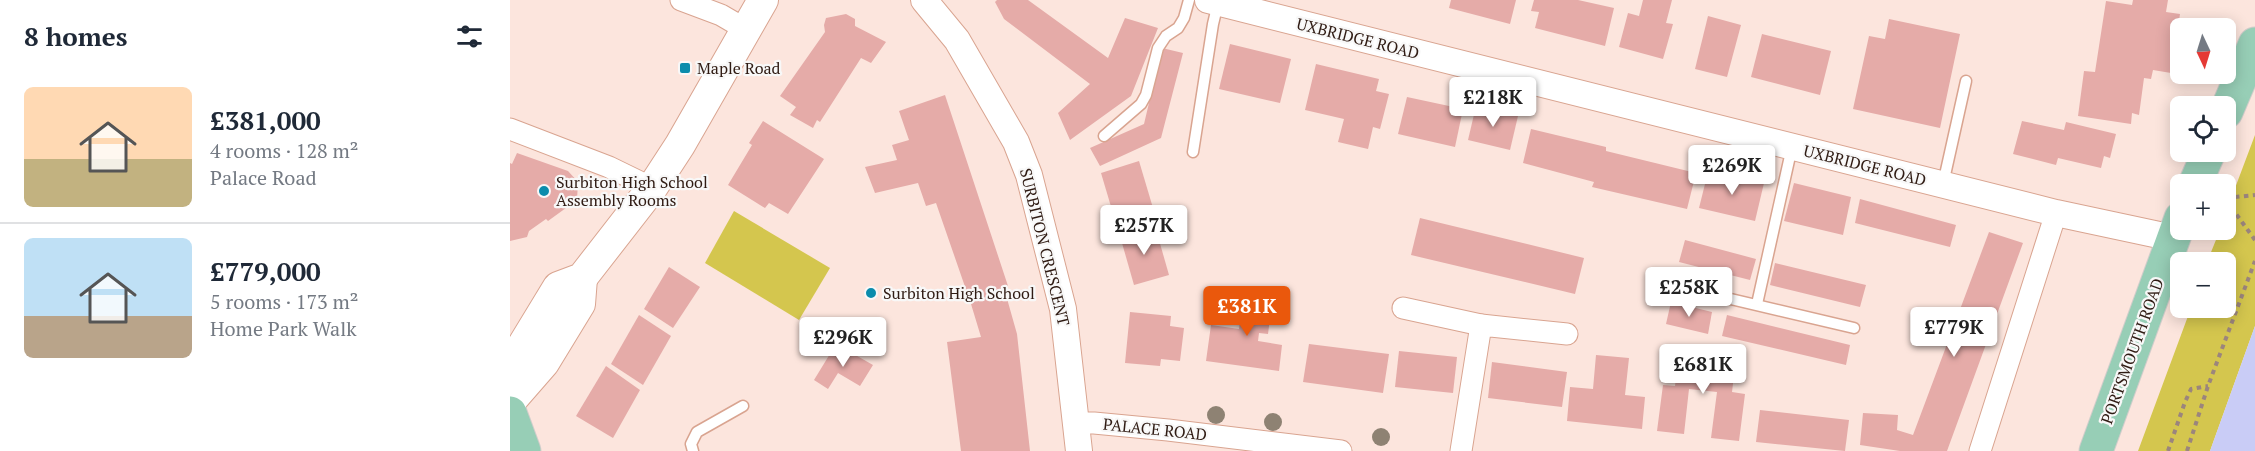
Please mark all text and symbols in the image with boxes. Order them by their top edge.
street label: UXBRIDGE ROAD [1294,12,1422,64]
north arrow [2170,18,2236,84]
map controls [2170,18,2236,318]
text: 8 homes [24,19,128,53]
icon: filters [453,20,486,53]
place label: Maple Road [697,57,781,79]
marker: Maple Road [678,61,692,75]
pin: £218K [1451,77,1535,128]
text: £218K [1463,83,1523,110]
button: locate [2170,96,2236,162]
text: £381,000 [210,103,321,137]
icon: home [72,111,144,183]
text: 4 rooms · 128 m² [210,137,358,164]
street label: UXBRIDGE ROAD [1801,139,1929,191]
pin: £269K [1690,145,1774,196]
text: £269K [1702,151,1762,178]
text: Palace Road [210,164,317,191]
street label: SURBITON CRESCENT [1015,166,1075,328]
place label: Surbiton High School Assembly Rooms [556,171,708,211]
button: + [2170,174,2236,240]
marker: Surbiton High School Assembly Rooms [537,184,551,198]
pin: £257K [1102,205,1186,256]
text: £257K [1114,211,1174,238]
button: − [2170,252,2236,318]
text: £779,000 [210,254,321,288]
icon: home [72,262,144,334]
pin: £258K [1647,267,1731,318]
text: £258K [1659,273,1719,300]
street label: PORTSMOUTH ROAD [2095,275,2169,427]
place label: Surbiton High School [883,282,1035,304]
marker: Surbiton High School [864,286,878,300]
pin: £381K [1205,286,1289,337]
text: 5 rooms · 173 m² [210,288,358,315]
text: £381K [1217,292,1277,319]
pin: £779K [1912,307,1996,358]
text: £779K [1924,313,1984,340]
text: Home Park Walk [210,315,356,342]
pin: £296K [801,317,885,368]
text: £296K [813,323,873,350]
pin: £681K [1661,344,1745,395]
text: £681K [1673,350,1733,377]
street label: PALACE ROAD [1102,413,1208,445]

